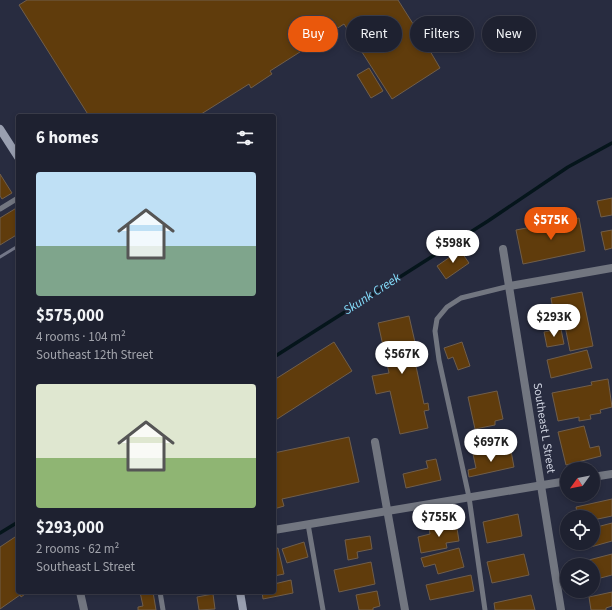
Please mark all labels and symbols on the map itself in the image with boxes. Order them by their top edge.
pin: $575K [523,207,579,241]
pin: $598K [425,230,481,264]
water label: Skunk Creek [340,268,405,319]
pin: $293K [526,304,582,338]
pin: $567K [374,341,430,375]
street label: Southeast L Street [528,382,560,474]
pin: $697K [463,429,519,463]
north arrow [560,462,600,502]
pin: $755K [411,504,467,538]

